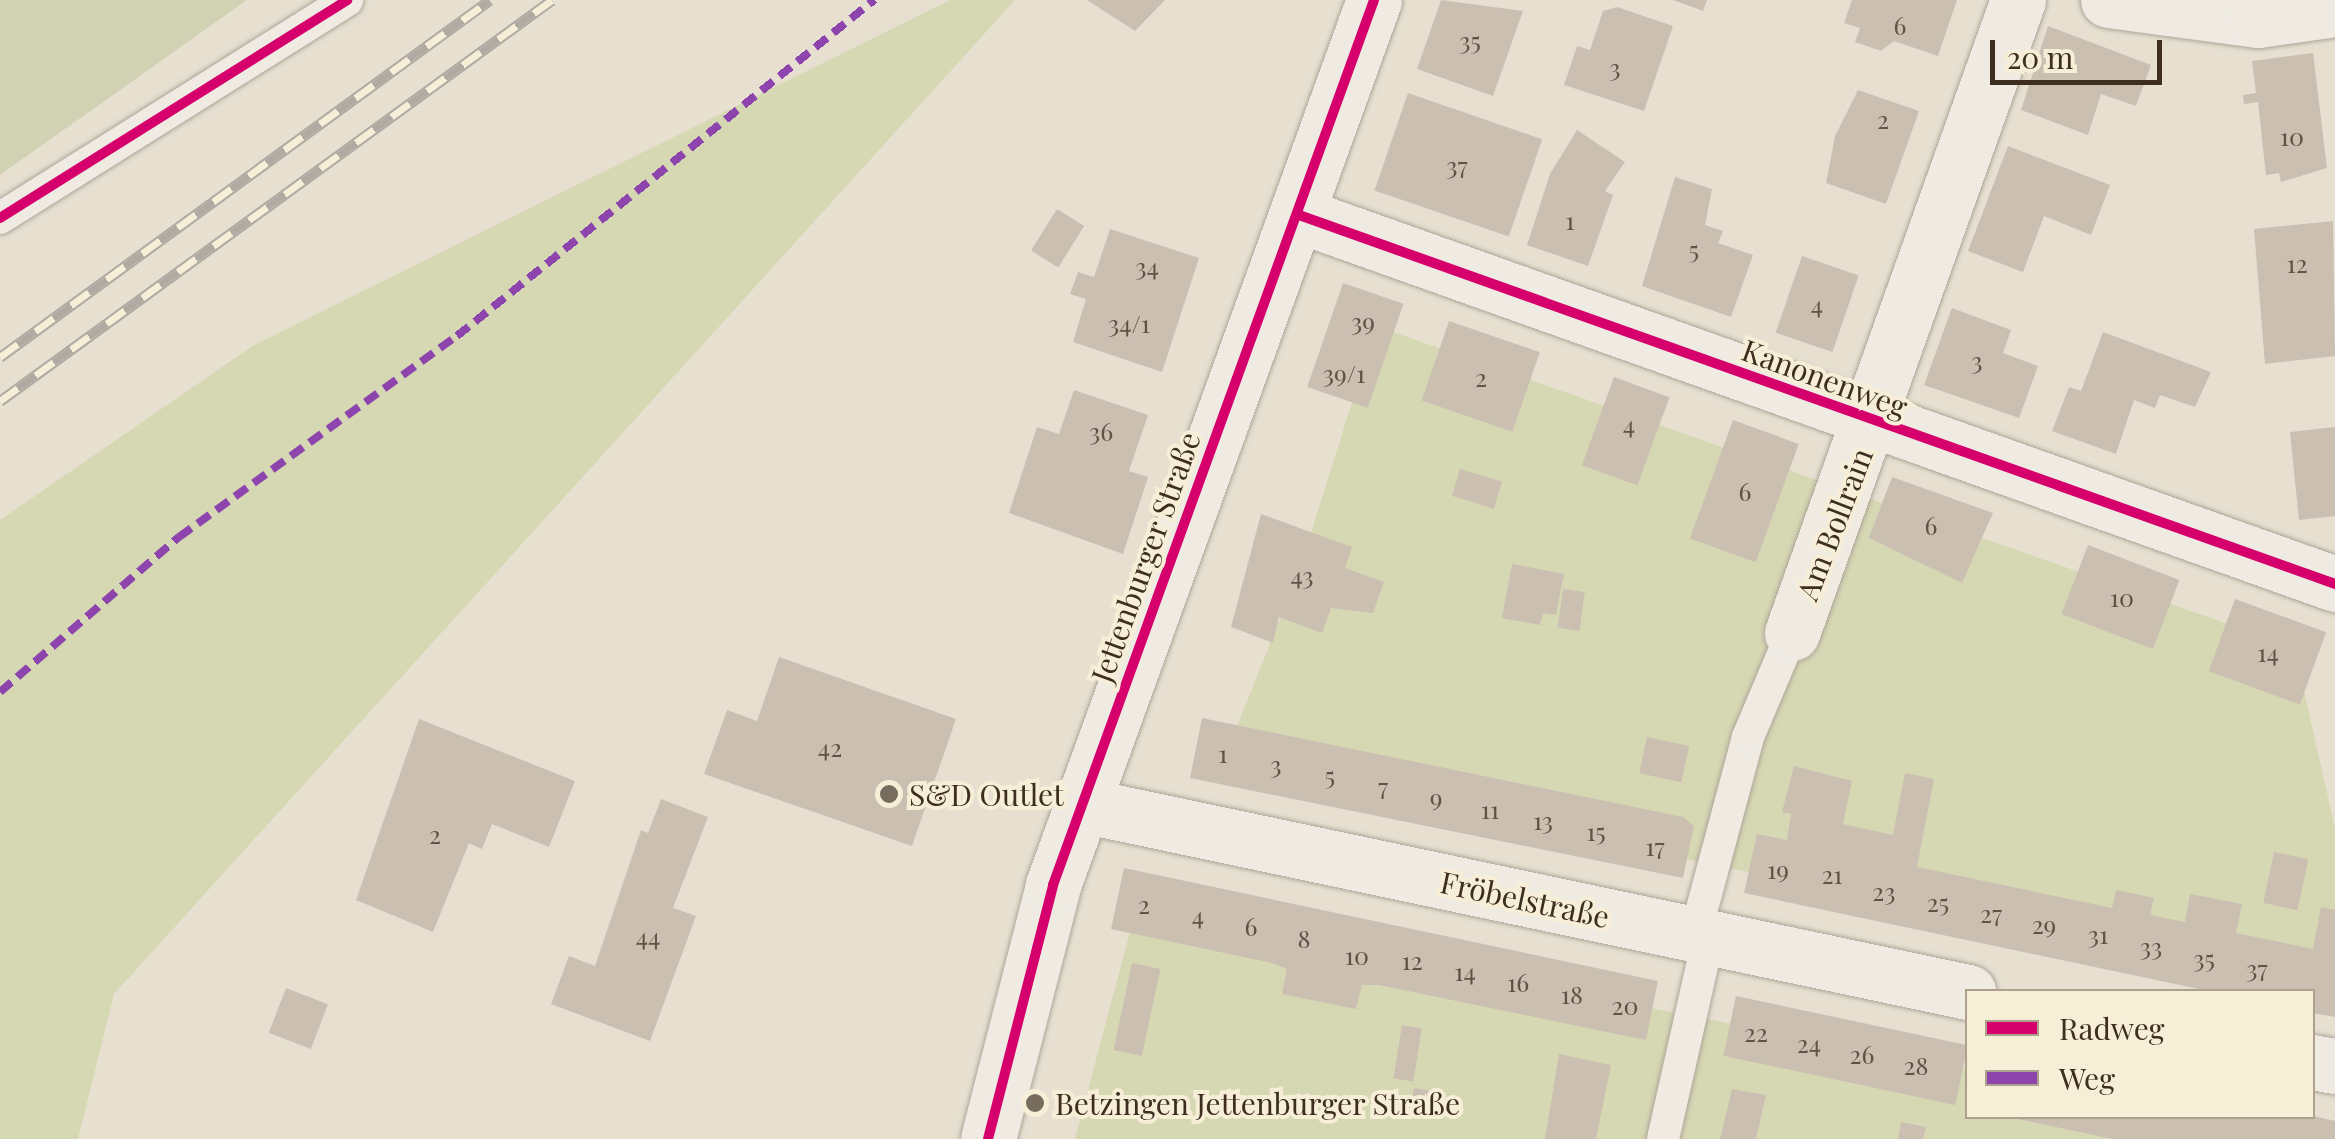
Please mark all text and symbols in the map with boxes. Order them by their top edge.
house number: 6 [1894,10,1906,40]
scale bar [1995,20,2168,82]
house number: 35 [1459,25,1481,55]
text: 20 m [2007,37,2073,77]
house number: 3 [1609,52,1621,82]
house number: 2 [1877,104,1889,134]
house number: 10 [2280,121,2304,151]
house number: 37 [1446,150,1468,180]
house number: 1 [1565,205,1575,235]
house number: 5 [1689,234,1699,264]
house number: 12 [2286,248,2308,278]
house number: 34 [1135,251,1159,281]
house number: 4 [1811,289,1823,319]
house number: 39 [1351,306,1375,336]
house number: 34/1 [1108,308,1150,338]
street label: Kanonenweg [1737,331,1913,425]
house number: 3 [1971,345,1983,375]
house number: 39/1 [1323,358,1365,388]
house number: 2 [1475,362,1487,392]
house number: 4 [1623,409,1635,439]
house number: 36 [1089,416,1113,446]
street label: Jettenburger Straße [1083,427,1207,687]
street label: Am Bollrain [1789,443,1879,605]
house number: 6 [1739,476,1751,506]
house number: 6 [1925,510,1937,540]
house number: 43 [1290,560,1314,590]
house number: 10 [2110,582,2134,612]
house number: 14 [2257,637,2279,667]
house number: 42 [818,732,842,762]
house number: 1 [1218,738,1228,768]
house number: 3 [1270,749,1282,779]
house number: 5 [1325,760,1335,790]
house number: 7 [1378,771,1388,801]
place label: S&D Outlet [909,776,1064,812]
house number: 9 [1430,782,1442,812]
marker: S&D Outlet [878,783,900,805]
house number: 11 [1481,794,1499,824]
house number: 13 [1533,805,1553,835]
house number: 15 [1586,816,1606,846]
house number: 2 [429,819,441,849]
house number: 17 [1645,831,1665,861]
house number: 19 [1767,854,1789,884]
house number: 21 [1821,859,1843,889]
street label: Fröbelstraße [1437,864,1613,934]
house number: 23 [1872,876,1896,906]
house number: 25 [1927,887,1949,917]
house number: 2 [1138,889,1150,919]
house number: 27 [1980,898,2002,928]
house number: 4 [1192,900,1204,930]
house number: 29 [2032,909,2056,939]
house number: 6 [1245,911,1257,941]
house number: 31 [2088,919,2108,949]
house number: 44 [636,921,660,951]
house number: 8 [1298,923,1310,953]
house number: 33 [2140,931,2162,961]
house number: 10 [1345,940,1369,970]
house number: 35 [2193,943,2215,973]
house number: 12 [1401,945,1423,975]
house number: 37 [2246,953,2268,983]
house number: 14 [1454,956,1476,986]
house number: 16 [1507,967,1529,997]
house number: 18 [1561,979,1583,1009]
legend [1965,989,2315,1119]
house number: 20 [1612,990,1638,1020]
text: Radweg [2059,1008,2165,1048]
house number: 22 [1744,1017,1768,1047]
house number: 24 [1797,1028,1821,1058]
house number: 26 [1850,1039,1874,1069]
house number: 28 [1904,1050,1928,1080]
text: Weg [2059,1058,2115,1098]
place label: Betzingen Jettenburger Straße [1055,1085,1461,1121]
marker: Betzingen Jettenburger Straße [1024,1092,1046,1114]

